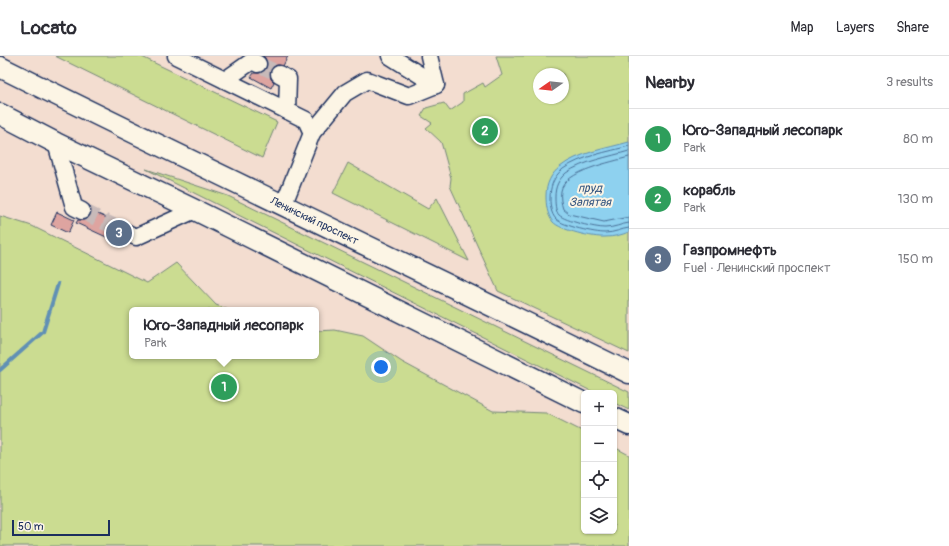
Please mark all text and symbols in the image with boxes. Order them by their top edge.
text: Locato [20,16,77,40]
text: Map [791,19,814,36]
text: Layers [836,19,874,36]
text: Share [896,19,929,36]
north arrow [533,68,569,104]
text: Nearby [645,72,694,93]
text: 3 results [886,74,933,90]
pin: 2 [472,116,498,146]
text: Юго-Западный лесопарк [683,121,843,140]
text: 1 [655,131,661,147]
text: 80 m [903,131,933,147]
text: Park [683,140,706,156]
water label: пруд Запятая [569,181,612,210]
text: корабль [683,181,736,200]
text: 2 [654,191,662,207]
text: 130 m [897,191,933,207]
street label: Ленинский проспект [267,193,361,247]
text: Park [683,200,706,216]
pin: 3 [106,218,132,248]
text: Газпромнефть [683,241,777,260]
text: 3 [654,251,662,267]
text: 150 m [898,251,933,267]
text: Fuel · Ленинский проспект [683,260,830,276]
popup [129,307,319,359]
text: Юго-Западный лесопарк [144,316,304,335]
text: Park [144,335,167,351]
your location [371,357,391,377]
pin: 1 [211,372,237,402]
map controls [581,390,617,534]
button: + [581,390,617,426]
button: − [581,426,617,462]
button: locate [581,462,617,498]
button: layers [581,498,617,534]
scale bar [12,518,110,537]
text: 50 m [18,520,44,533]

